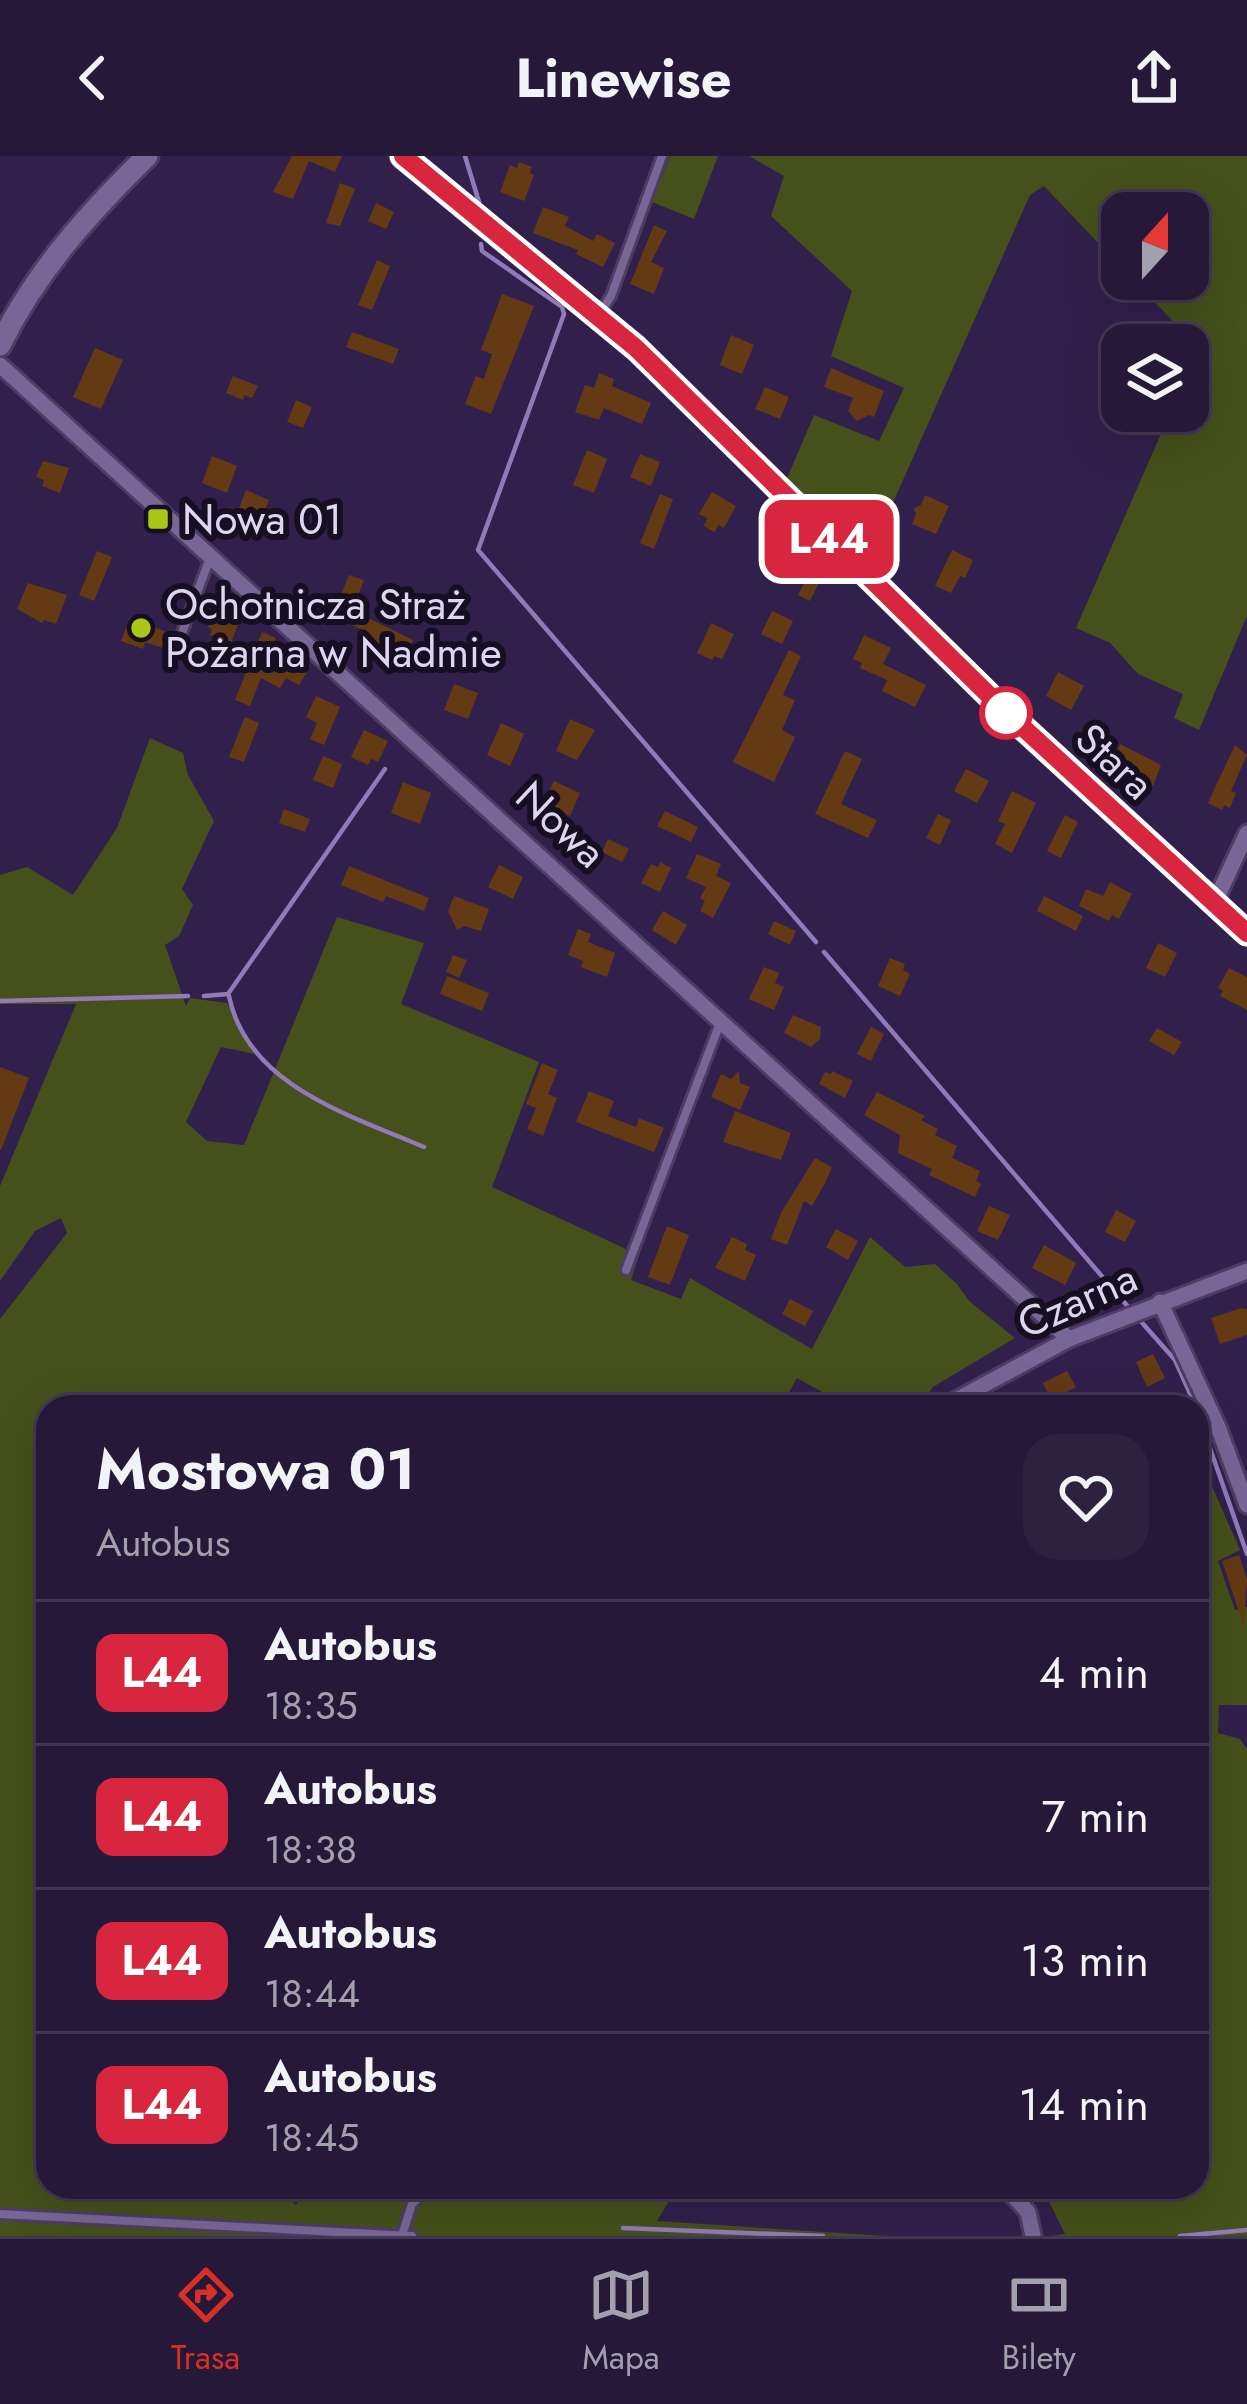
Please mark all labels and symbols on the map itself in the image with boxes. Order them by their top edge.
north arrow [1101,192,1209,300]
place label: Nowa 01 [182,489,342,550]
line badge: L44 [760,500,898,578]
marker: Nowa 01 [145,506,171,532]
place label: Ochotnicza Straż Pożarna w Nadmie [165,574,502,683]
marker: Ochotnicza Straż Pożarna w Nadmie [128,615,154,641]
unlabelled marker [981,688,1031,738]
street label: Stara [1062,709,1168,814]
street label: Nowa [502,767,619,882]
street label: Czarna [1008,1247,1147,1354]

